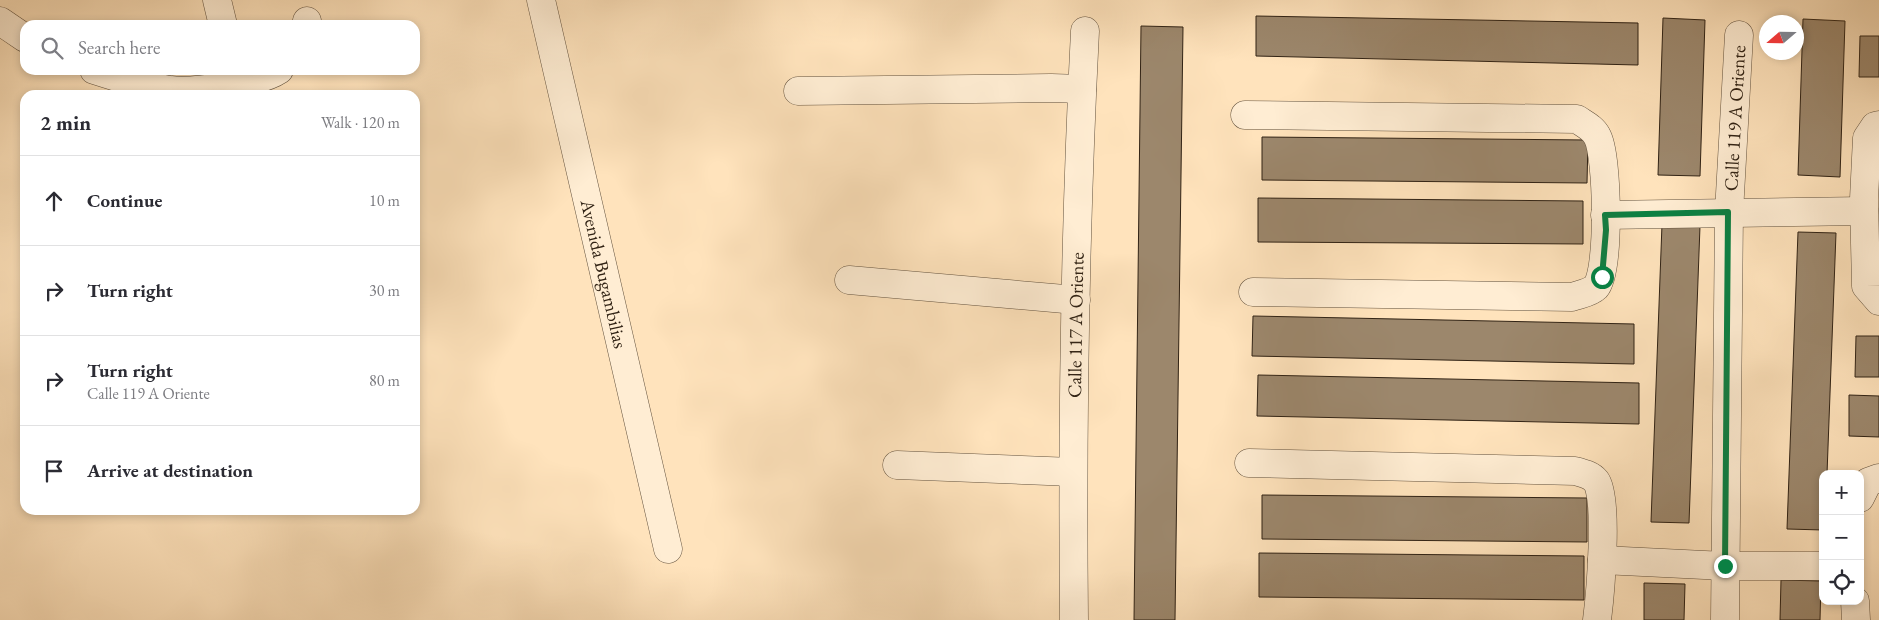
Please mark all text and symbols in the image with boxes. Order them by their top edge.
north arrow [1759,15,1804,60]
search box [20,20,420,75]
icon: search [38,34,66,62]
text: Search here [78,35,160,60]
street label: Calle 119 A Oriente [1718,45,1751,192]
text: 2 min [40,109,91,136]
text: Walk · 120 m [321,112,400,133]
icon: ahead [40,187,68,215]
text: Continue [87,188,162,213]
text: 10 m [369,190,400,211]
street label: Avenida Bugambilias [575,196,634,351]
street label: Calle 117 A Oriente [1061,252,1089,398]
route start [1591,266,1614,289]
icon: right [40,277,68,305]
text: Turn right [87,278,173,303]
text: 30 m [369,280,400,301]
text: Turn right [87,358,173,383]
icon: right [40,367,68,395]
text: 80 m [369,370,400,391]
text: Calle 119 A Oriente [87,383,210,404]
icon: arrive [40,457,68,485]
text: Arrive at destination [87,458,253,483]
map controls [1819,470,1864,605]
button: + [1819,470,1864,515]
button: − [1819,515,1864,560]
route end [1714,555,1737,578]
button: locate [1819,560,1864,605]

